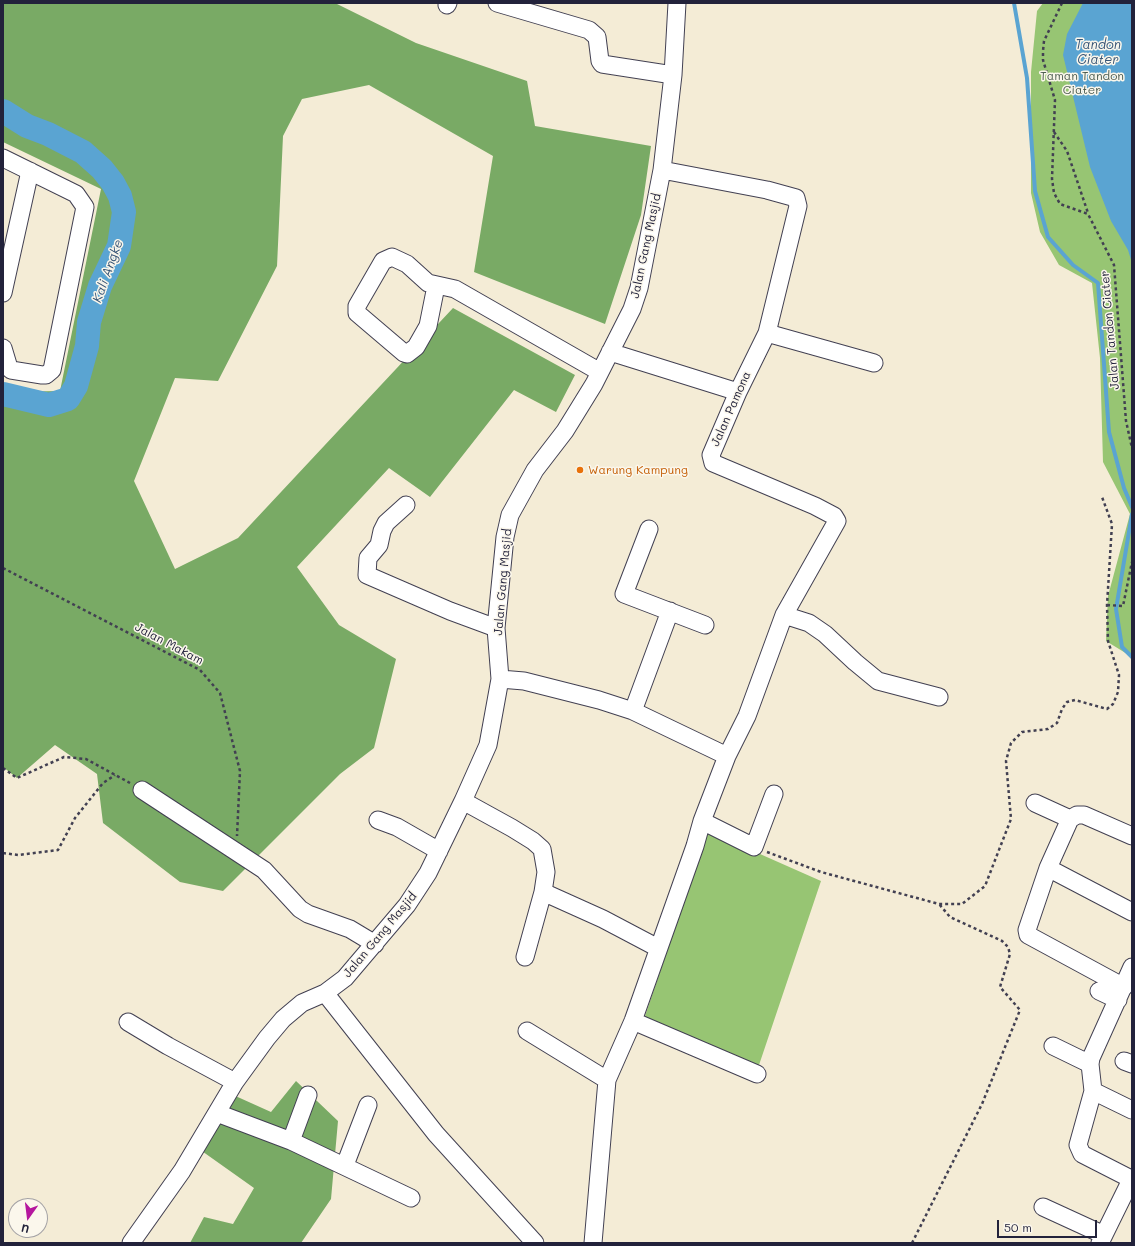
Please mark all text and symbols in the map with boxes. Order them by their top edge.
water label: Tandon Ciater [1075,37,1121,68]
park label: Taman Tandon Ciater [1040,69,1124,97]
street label: Jalan Gang Masjid [628,192,664,300]
water label: Kali Angke [89,237,127,305]
street label: Jalan Tandon Ciater [1098,270,1122,390]
street label: Jalan Pamona [708,369,754,449]
place label: Warung Kampung [588,463,688,477]
marker: Warung Kampung [575,465,585,475]
street label: Jalan Gang Masjid [491,528,515,636]
street label: Jalan Makam [132,620,206,668]
street label: Jalan Gang Masjid [340,889,420,981]
north arrow [8,1198,48,1238]
scale bar [999,1212,1099,1238]
text: 50 m [1004,1219,1032,1235]
text: U [20,1221,31,1237]

